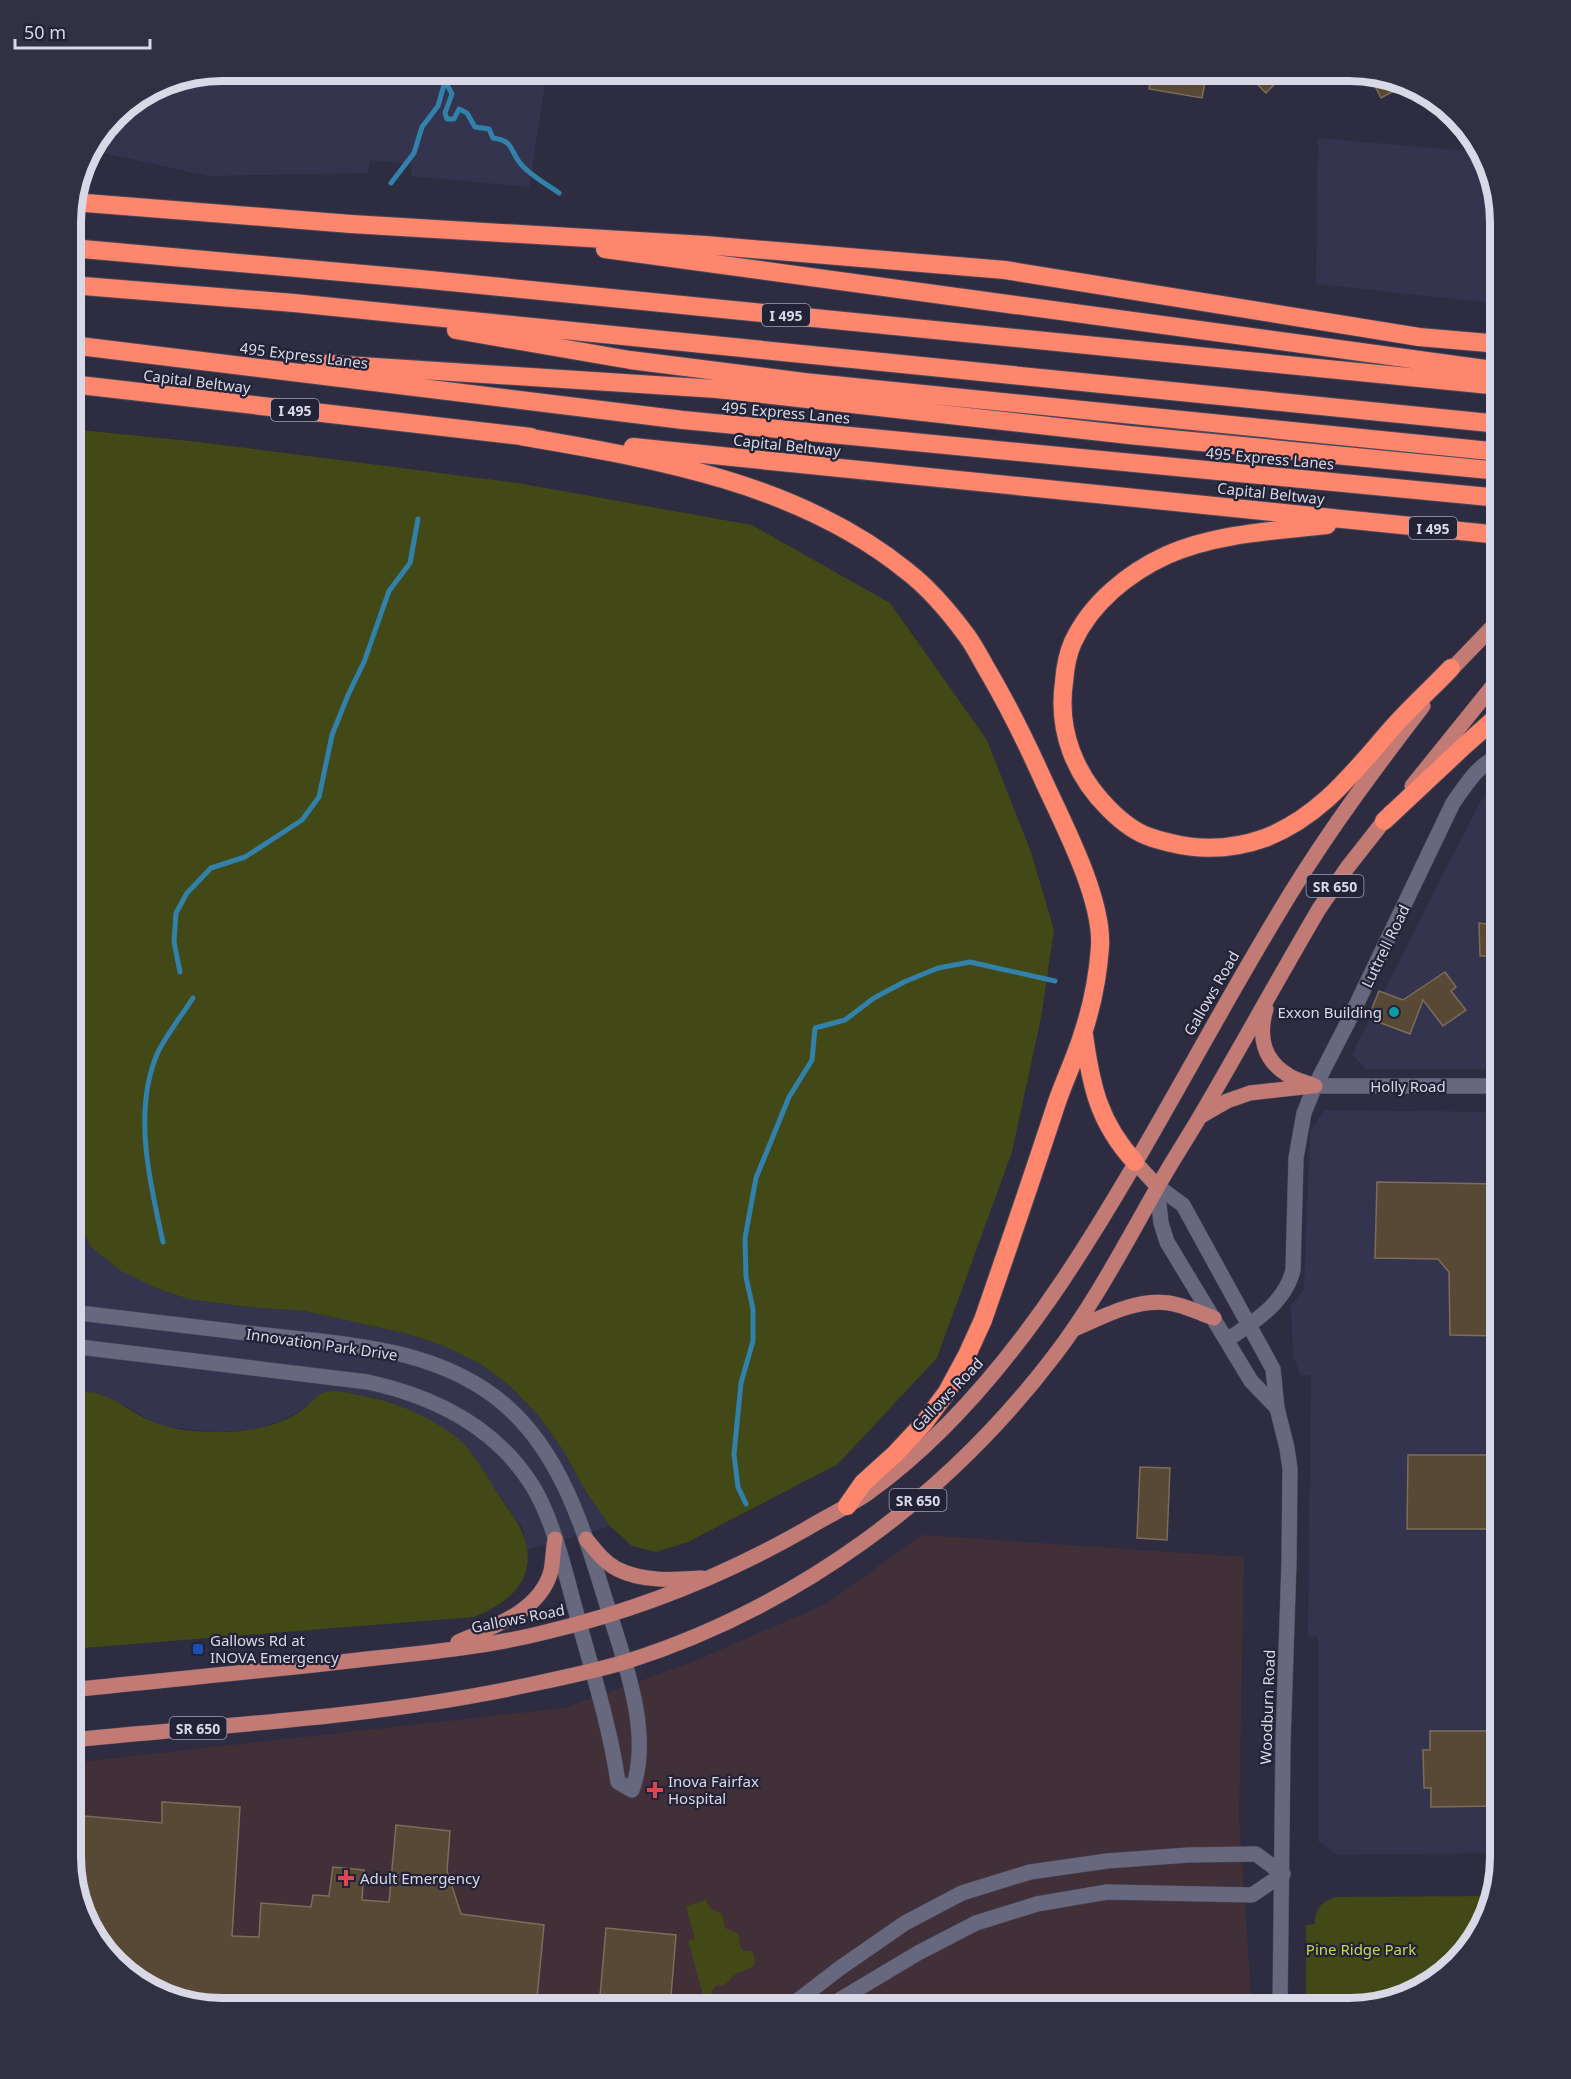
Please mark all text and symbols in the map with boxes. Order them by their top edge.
scale bar [15,12,150,50]
text: 50 m [24,20,66,44]
road number: I 495 [762,304,810,326]
street label: 495 Express Lanes [239,337,369,373]
street label: Capital Beltway [142,364,252,398]
street label: 495 Express Lanes [721,396,851,428]
road number: I 495 [271,399,319,421]
street label: Capital Beltway [732,429,842,461]
street label: 495 Express Lanes [1205,442,1335,474]
street label: Capital Beltway [1216,477,1326,509]
road number: I 495 [1409,517,1457,539]
road number: SR 650 [1306,875,1364,897]
street label: Luttrell Road [1356,901,1414,991]
street label: Gallows Road [1179,947,1243,1039]
place label: Exxon Building [1277,1002,1382,1022]
marker: Exxon Building [1387,1005,1401,1019]
street label: Holly Road [1370,1076,1446,1096]
street label: Innovation Park Drive [245,1323,399,1365]
street label: Gallows Road [907,1353,987,1435]
road number: SR 650 [890,1489,946,1511]
street label: Gallows Road [470,1599,566,1637]
place label: Gallows Rd at INOVA Emergency [210,1630,339,1667]
marker: Gallows Rd at INOVA Emergency [191,1642,205,1656]
street label: Woodburn Road [1255,1649,1279,1765]
road number: SR 650 [170,1717,226,1739]
place label: Inova Fairfax Hospital [668,1771,759,1808]
marker: Inova Fairfax Hospital [646,1781,664,1799]
place label: Adult Emergency [360,1868,480,1888]
marker: Adult Emergency [337,1869,355,1887]
park label: Pine Ridge Park [1306,1939,1416,1959]

